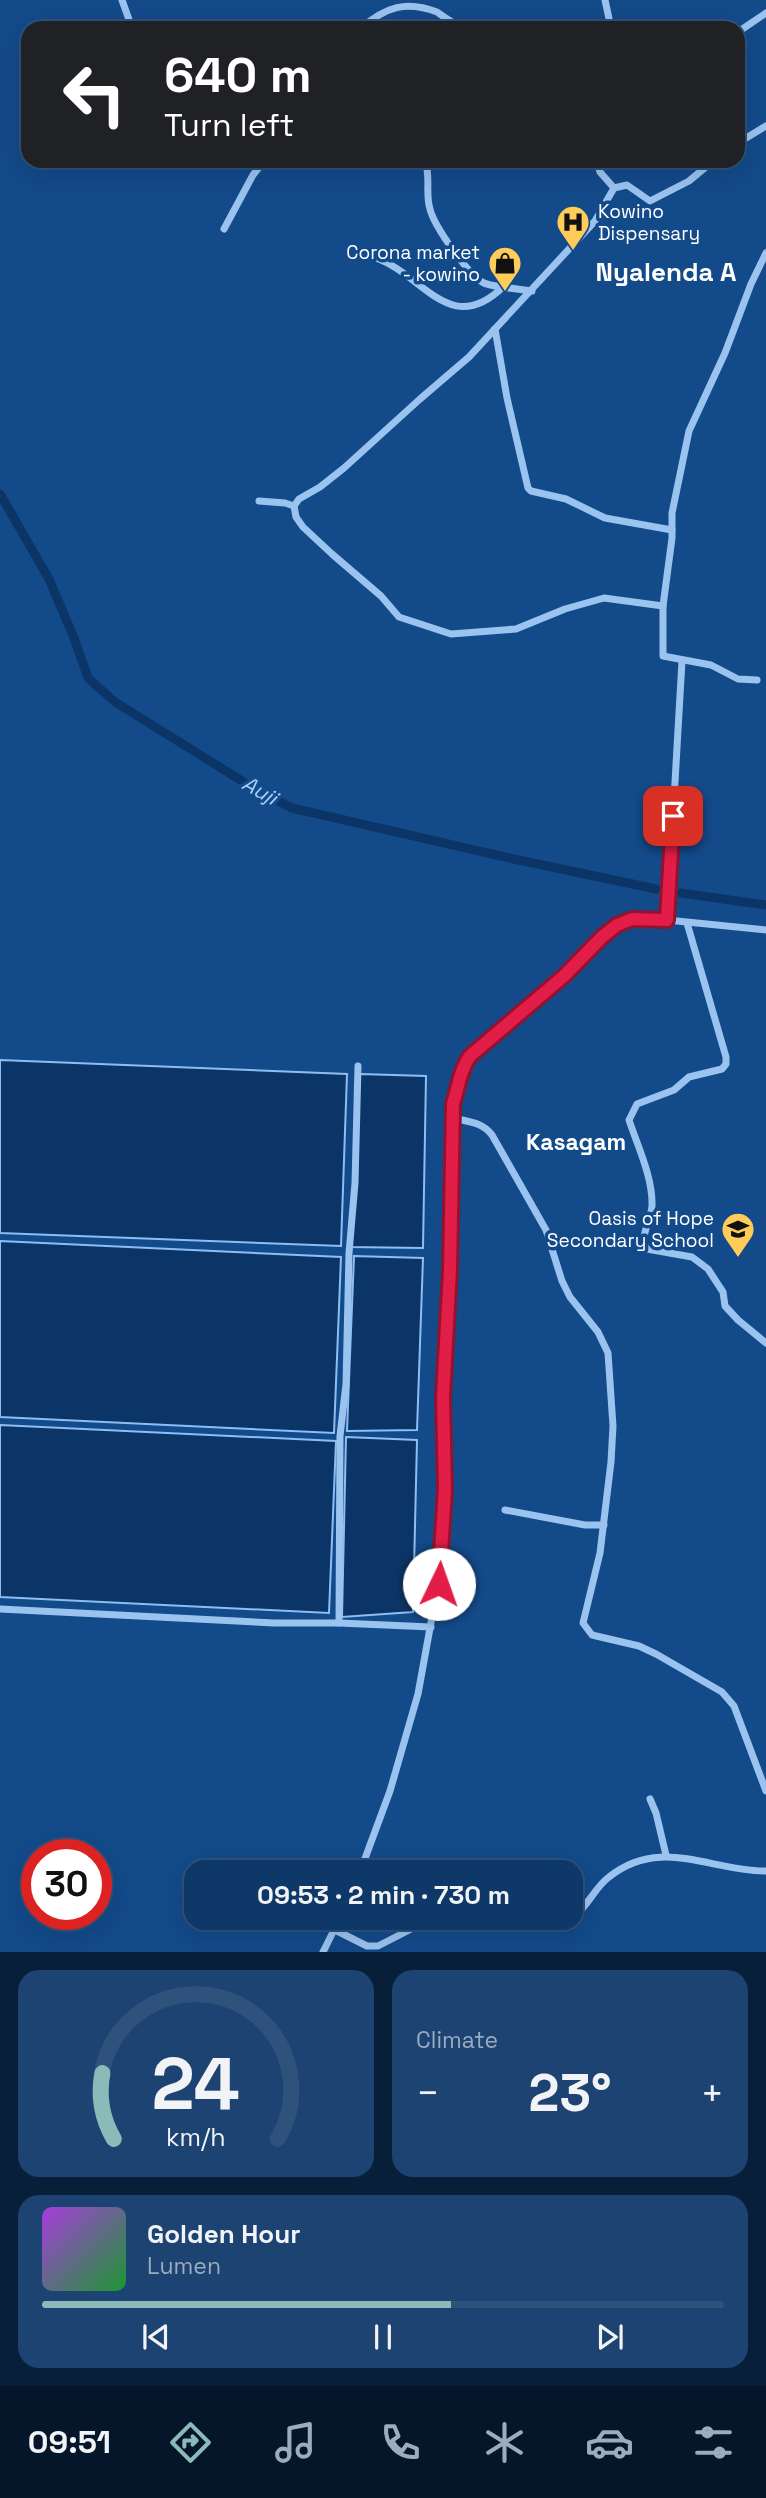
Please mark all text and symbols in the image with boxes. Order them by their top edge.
text: 640 m [164,44,312,106]
icon: left [49,49,140,140]
text: Turn left [164,105,294,145]
place label: Kowino Dispensary [598,199,700,246]
hospital icon: Kowino Dispensary [554,203,592,252]
place label: Corona market - kowino [346,240,480,287]
shop icon: Corona market - kowino [486,244,524,293]
district label: Nyalenda A [596,255,737,289]
water label: Auji [238,769,285,812]
pin [643,786,703,846]
icon: arrive [654,797,692,835]
district label: Kasagam [526,1127,626,1157]
place label: Oasis of Hope Secondary School [547,1206,714,1253]
school or university icon: Oasis of Hope Secondary School [719,1210,757,1259]
position arrow [402,1547,476,1621]
speed limit sign: 30 [21,1839,112,1930]
text: 09:53 · 2 min · 730 m [257,1878,510,1912]
text: Climate [416,2025,498,2055]
text: 24 [152,2038,240,2131]
text: 23° [529,2060,612,2126]
text: − [416,2069,440,2117]
text: + [700,2069,724,2117]
text: km/h [166,2121,226,2153]
text: Golden Hour [147,2217,301,2251]
text: Lumen [147,2251,221,2281]
icon: previous [137,2318,175,2356]
icon: pause [364,2318,402,2356]
icon: next [591,2318,629,2356]
icon: directions [166,2418,215,2467]
icon: music [271,2418,320,2467]
icon: phone [376,2418,425,2467]
icon: climate [480,2418,529,2467]
icon: car [585,2418,634,2467]
icon: filters [689,2418,738,2467]
text: 09:51 [28,2422,111,2462]

